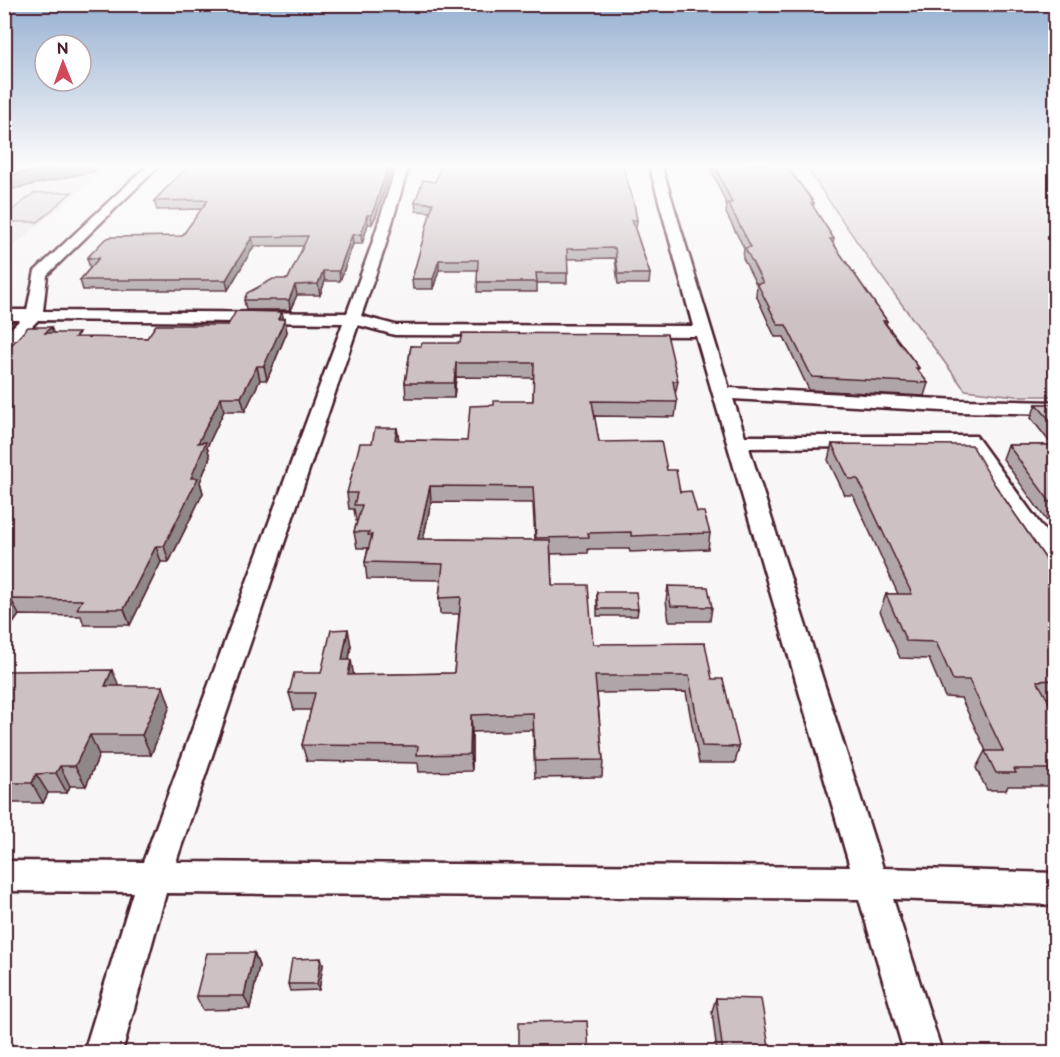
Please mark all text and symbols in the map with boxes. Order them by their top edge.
north arrow [33,33,93,93]
text: N [57,40,69,59]

